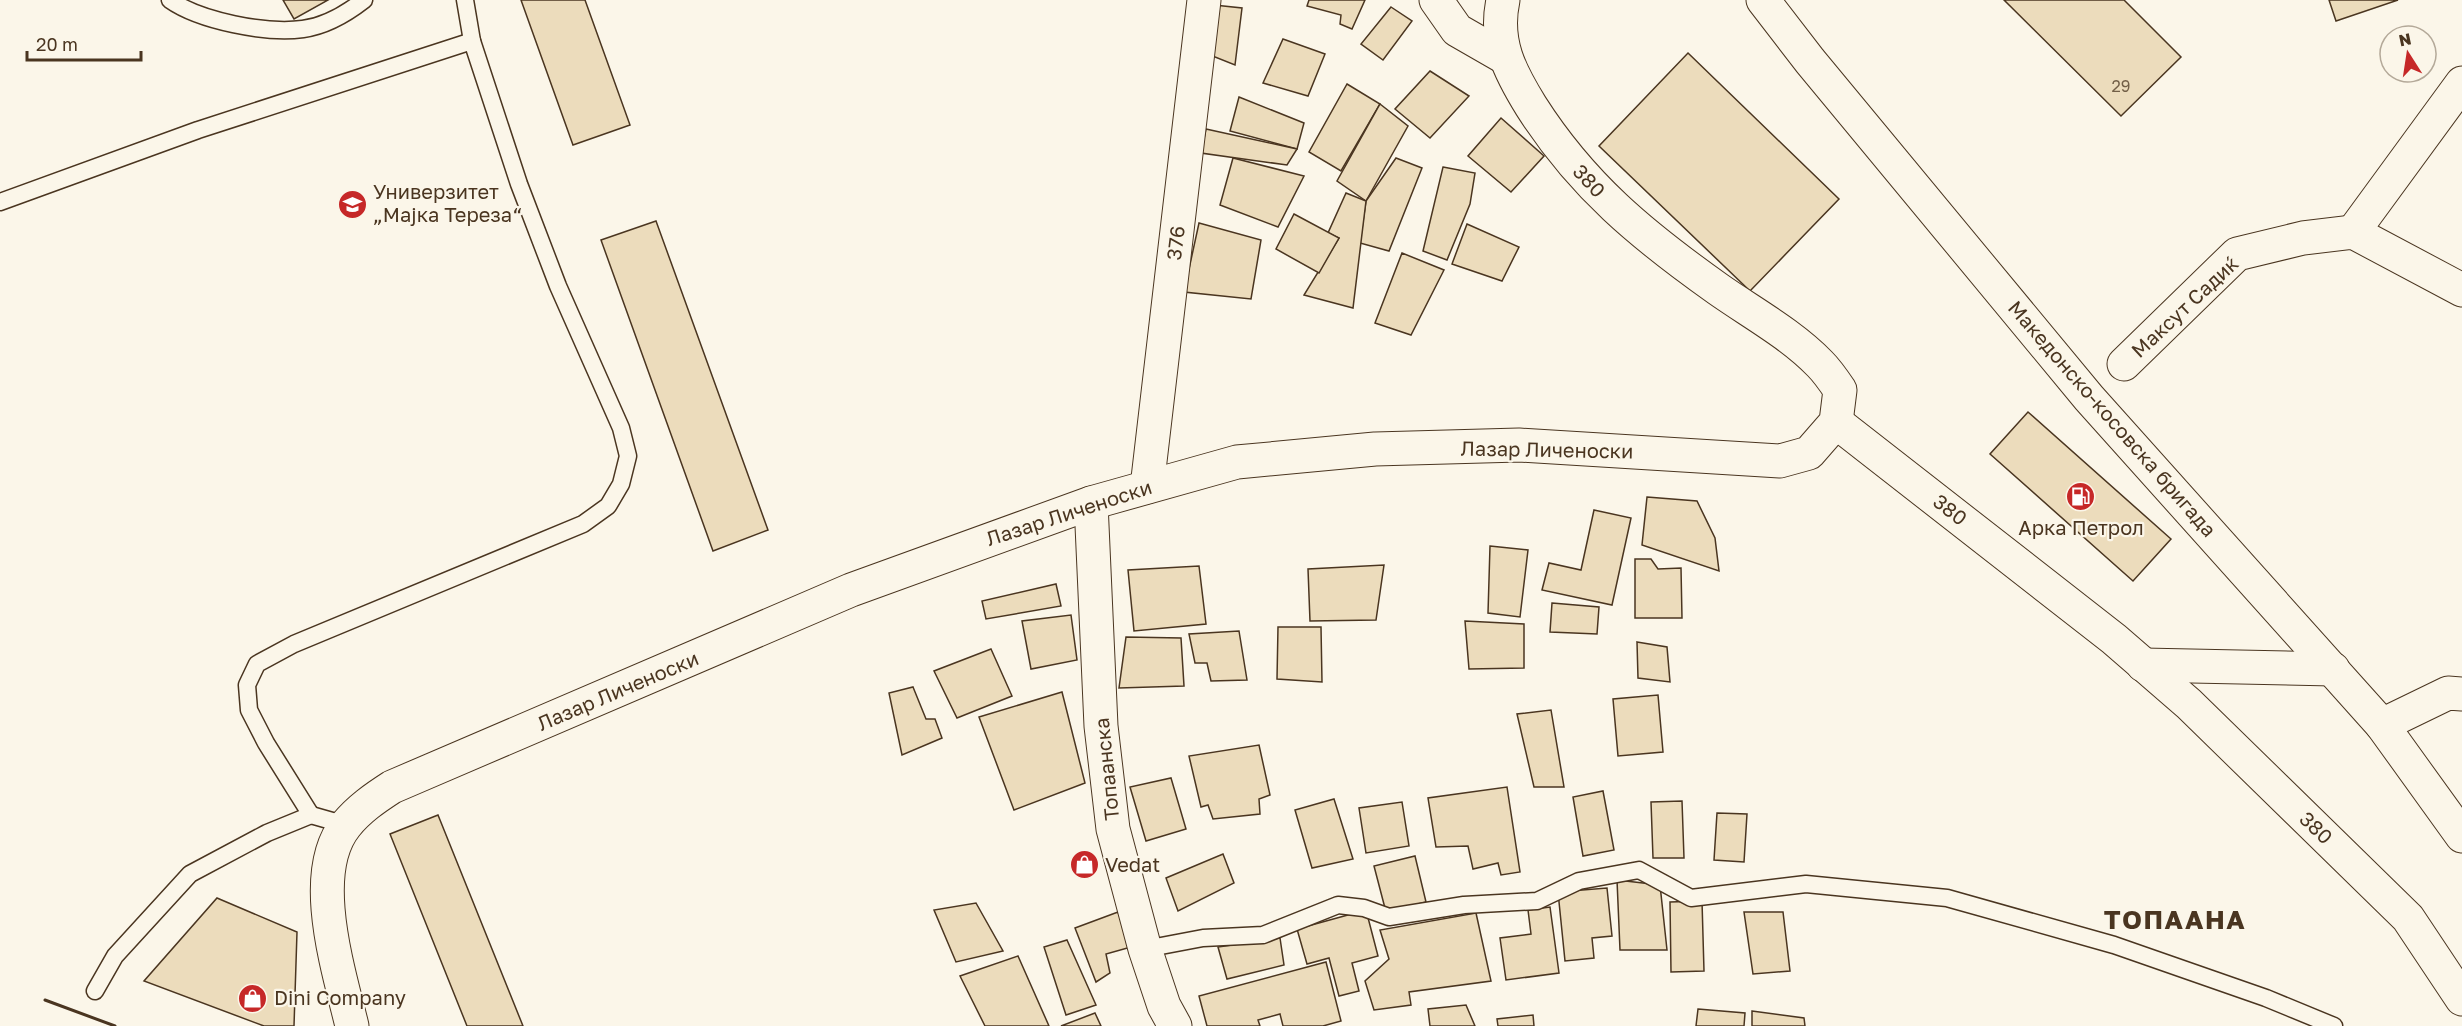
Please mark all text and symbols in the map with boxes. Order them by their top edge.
scale bar [27,24,141,62]
north arrow [2378,24,2438,84]
text: N [2397,28,2413,50]
text: 20 m [36,33,78,55]
house number: 29 [2112,76,2130,96]
street label: 380 [1569,159,1611,202]
place label: Универзитет „Мајка Тереза“ [373,179,522,226]
school or university icon: Универзитет „Мајка Тереза“ [336,188,368,220]
street label: 376 [1161,224,1189,261]
street label: Максут Садиќ [2126,251,2243,362]
street label: Македонско-косовска бригада [2004,295,2222,541]
street label: Лазар Личеноски [1460,435,1634,463]
street label: Лазар Личеноски [983,474,1155,550]
fuel station icon: Арка Петрол [2065,481,2097,513]
street label: 380 [1929,489,1972,530]
place label: Арка Петрол [2018,515,2144,539]
street label: Лазар Личеноски [533,645,702,735]
street label: Топаанска [1089,717,1123,822]
street label: 380 [2295,806,2338,849]
shop icon: Vedat [1068,849,1100,881]
place label: Vedat [1105,852,1160,876]
district label: ТОПААНА [2104,904,2246,935]
shop icon: Dini Company [237,982,269,1014]
place label: Dini Company [274,985,406,1009]

